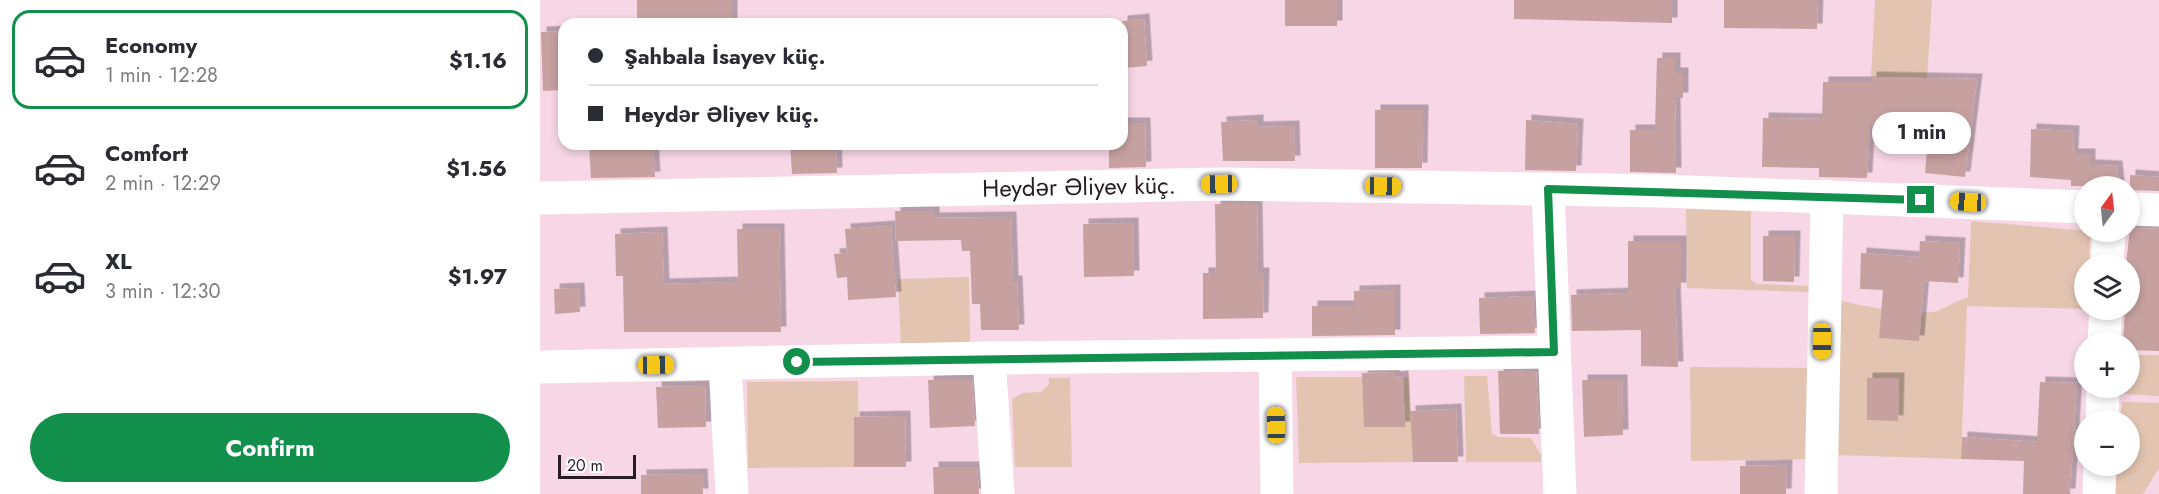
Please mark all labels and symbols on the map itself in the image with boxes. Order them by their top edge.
callout: 1 min [1872,113,1970,155]
street label: Heydər Əliyev küç. [982,167,1176,206]
car [1201,175,1237,193]
north arrow [2074,176,2140,242]
car [1365,177,1401,195]
route end [1907,186,1934,213]
car [1950,192,1986,212]
car [1813,323,1831,359]
route start [783,348,810,375]
car [638,356,674,374]
car [1267,407,1285,443]
scale bar [558,452,636,480]

